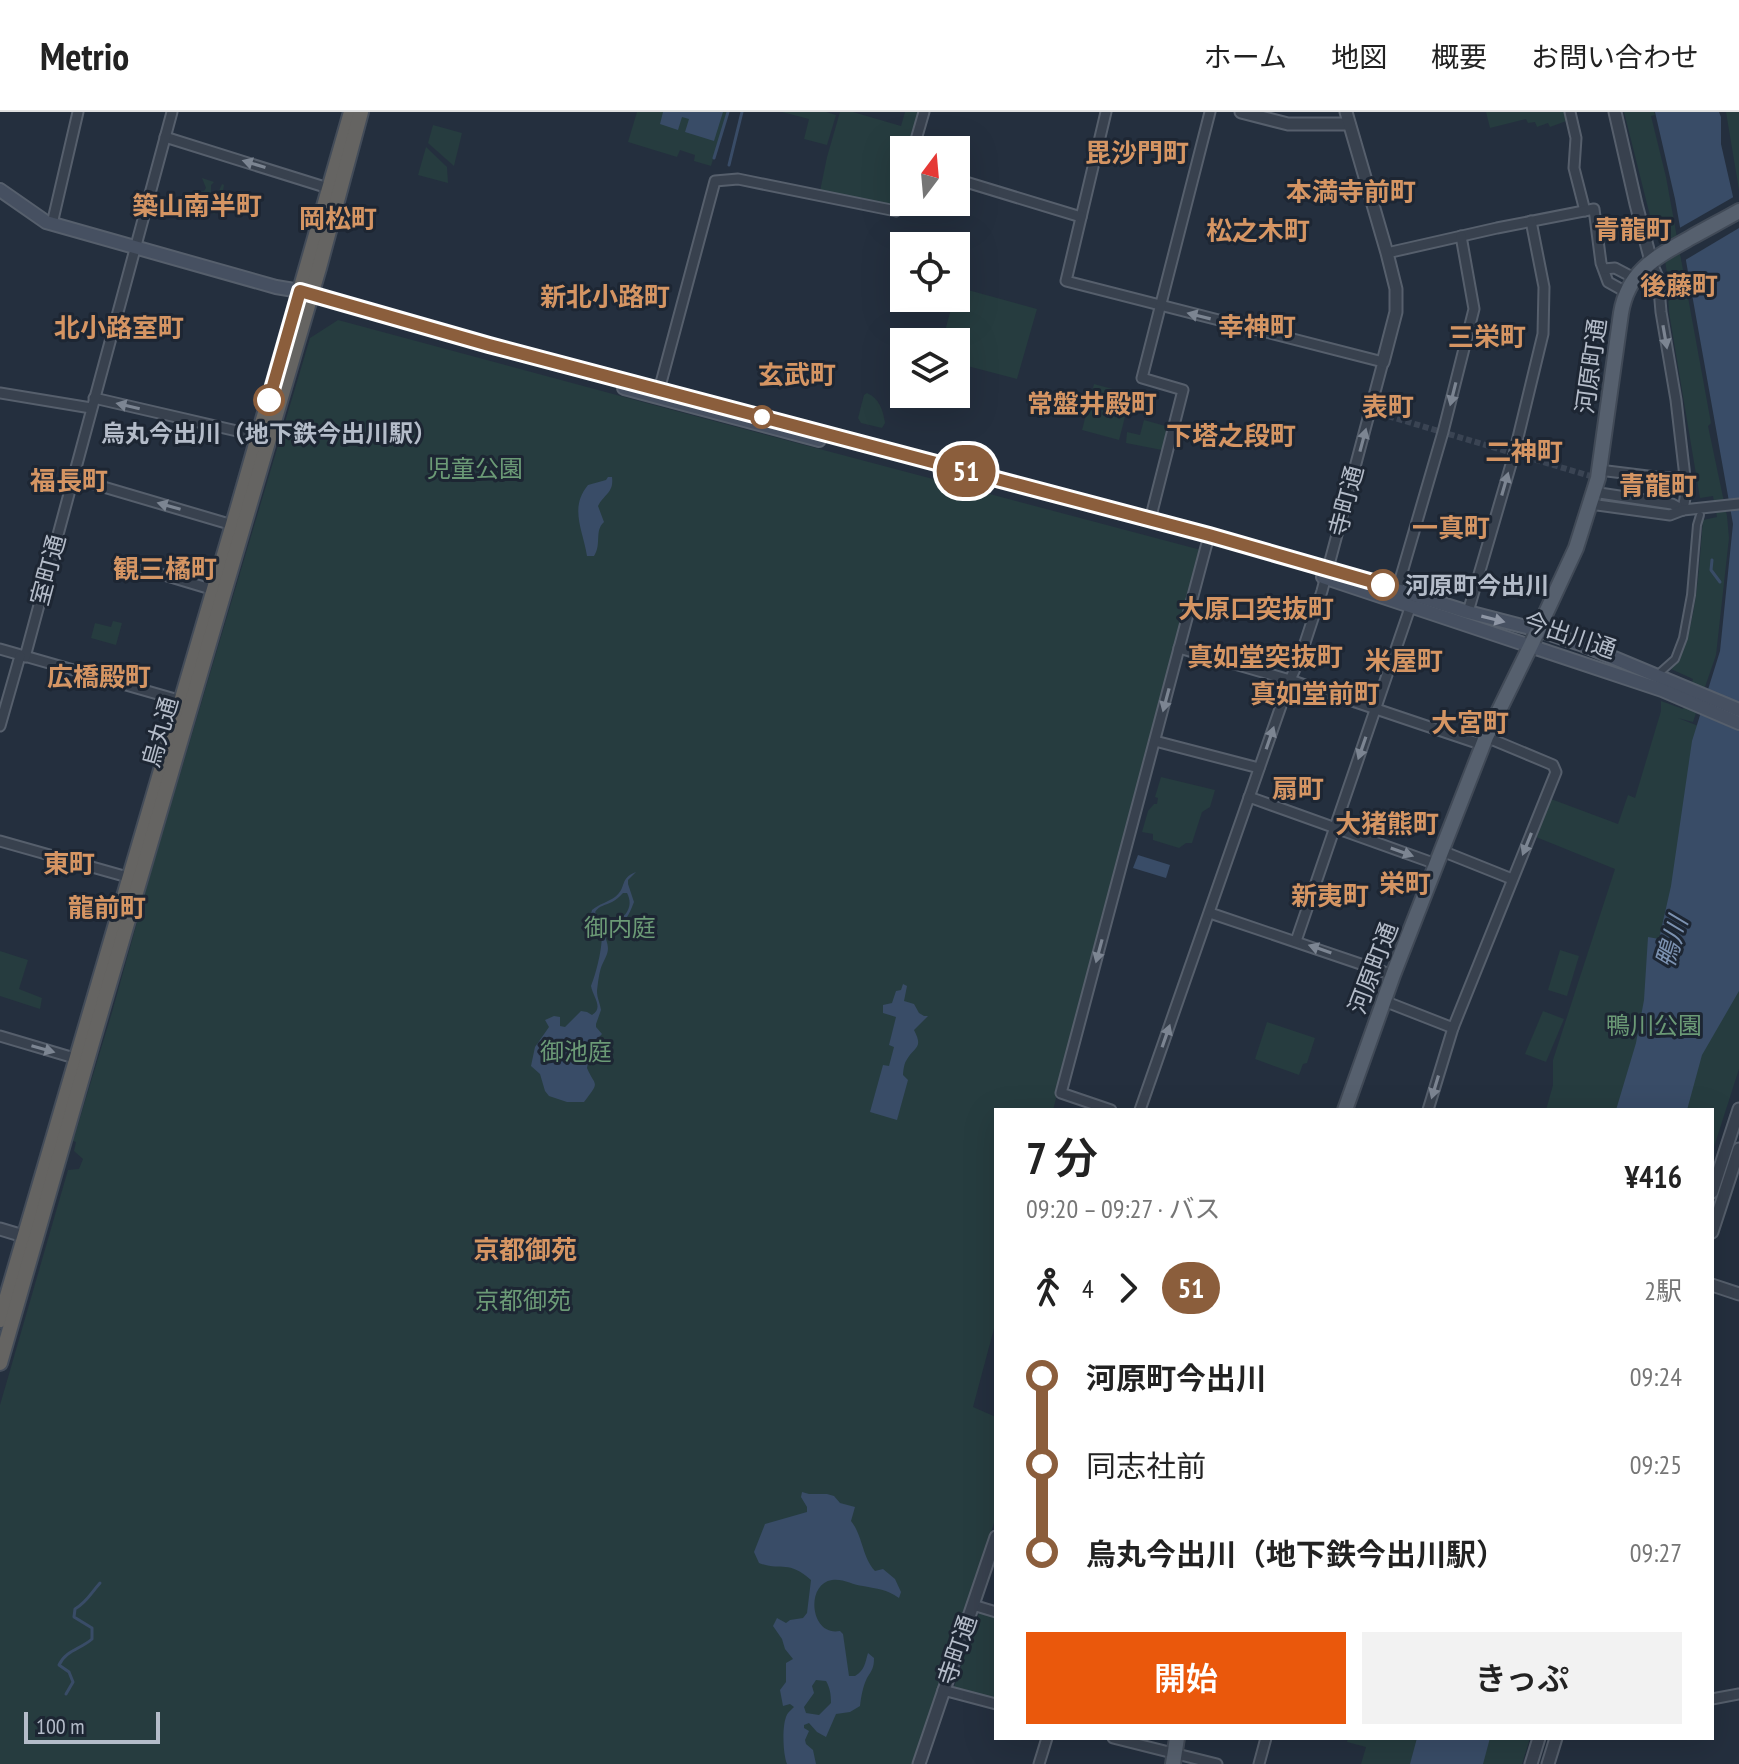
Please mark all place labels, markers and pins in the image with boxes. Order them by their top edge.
marker: 烏丸今出川（地下鉄今出川駅） [254,385,284,415]
unlabelled marker [751,406,773,428]
place label: 烏丸今出川（地下鉄今出川駅） [101,418,437,449]
marker: 河原町今出川 [1368,570,1398,600]
place label: 河原町今出川 [1405,570,1549,601]

